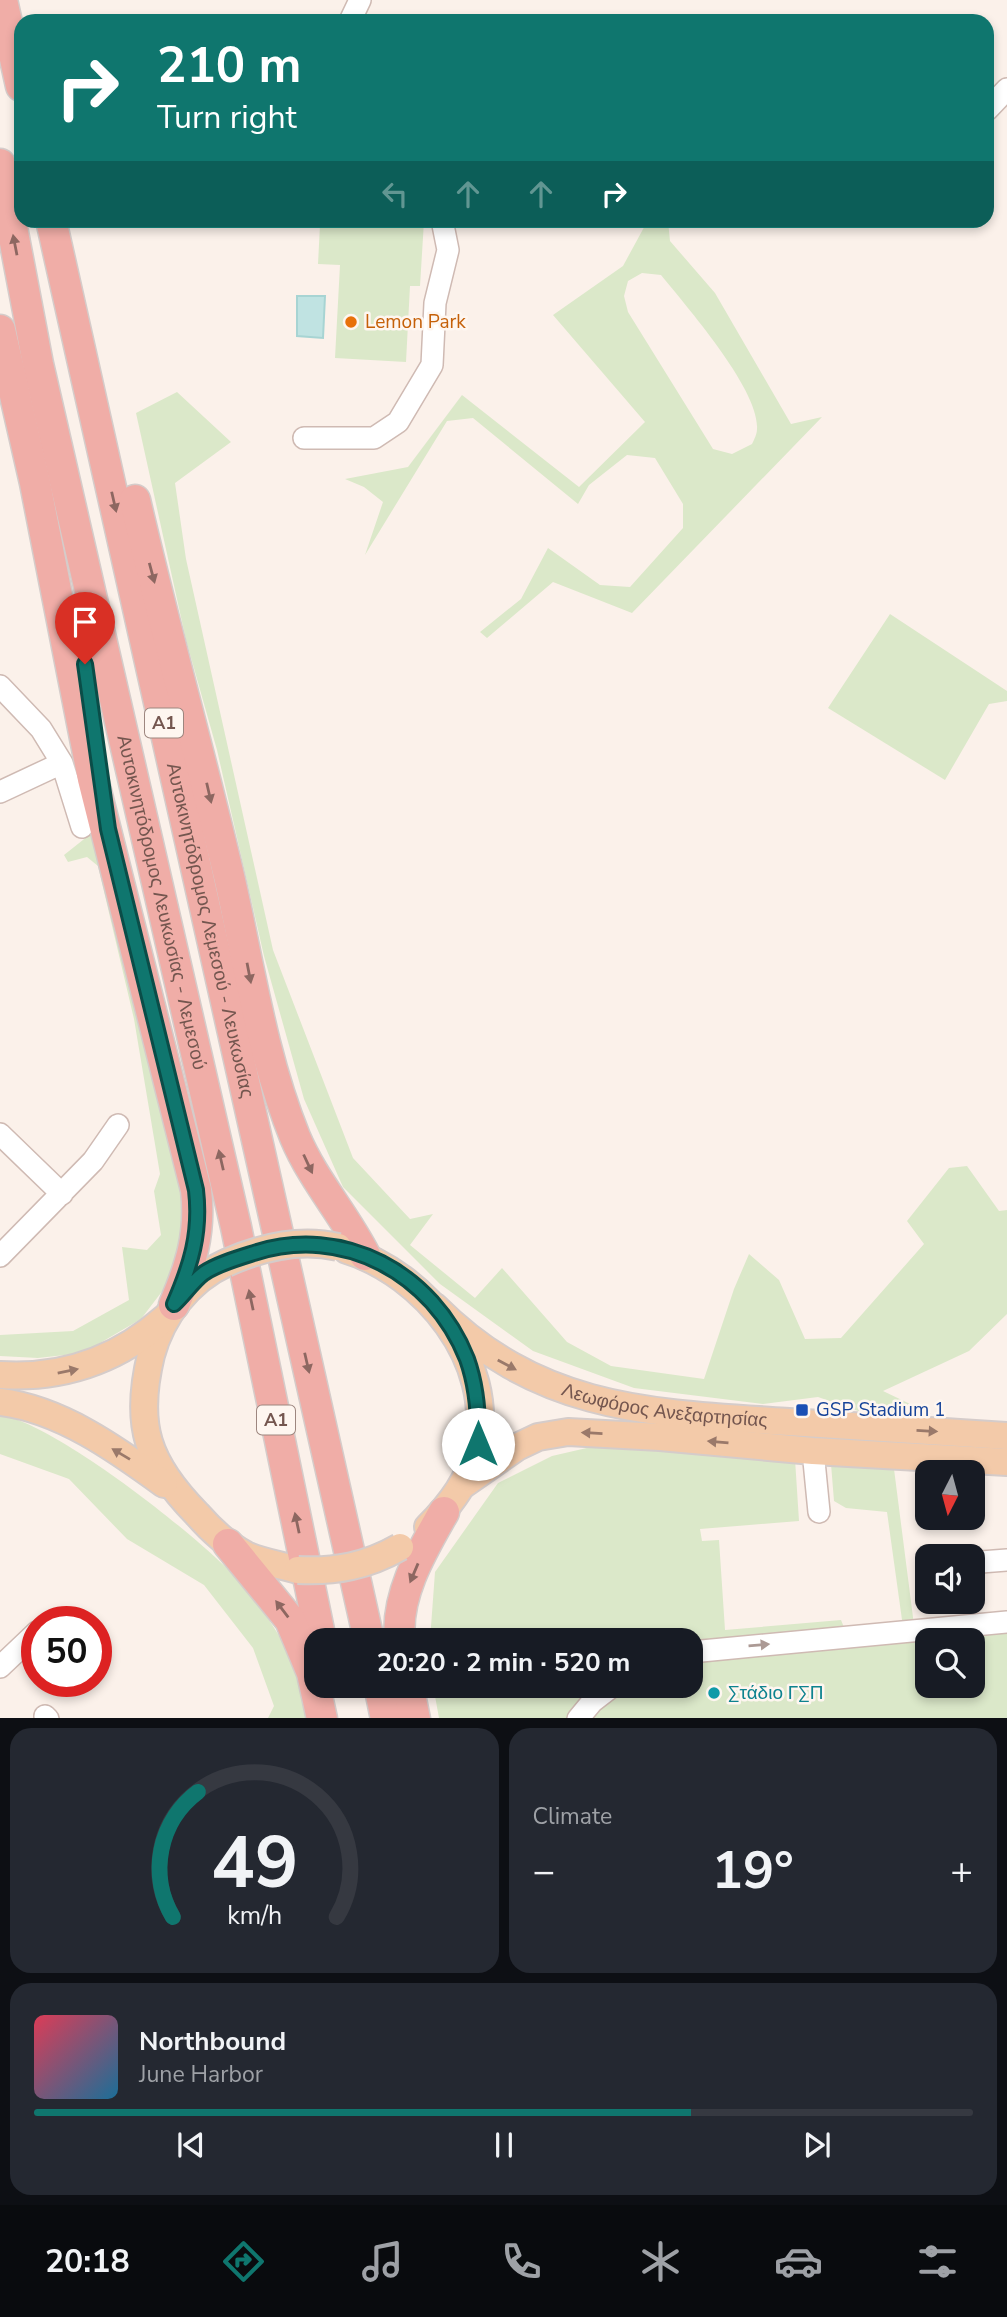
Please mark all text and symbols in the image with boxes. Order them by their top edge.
text: 210 m [157,32,301,99]
icon: right [42,42,133,133]
text: Turn right [157,96,297,139]
icon: left [376,175,414,213]
icon: ahead [449,175,487,213]
icon: ahead [522,175,560,213]
icon: right [595,175,633,213]
one-way arrow [10,234,21,256]
place label: Lemon Park [365,309,466,335]
marker: Lemon Park [343,314,359,330]
one-way arrow [109,491,120,513]
one-way arrow [148,563,158,584]
pin [55,592,115,664]
icon: arrive [66,603,104,641]
road number: A1 [145,708,183,738]
street label: Αυτοκινητόδρομος Λευκωσίας - Λεμεσού [111,732,213,1072]
street label: Αυτοκινητόδρομος Λεμεσού - Λευκωσίας [160,760,260,1101]
one-way arrow [204,782,215,804]
one-way arrow [244,962,255,984]
one-way arrow [215,1149,226,1171]
one-way arrow [302,1154,314,1174]
one-way arrow [246,1289,257,1311]
one-way arrow [302,1352,313,1374]
one-way arrow [497,1359,517,1371]
one-way arrow [57,1365,79,1376]
street label: Λεωφόρος Ανεξαρτησίας [558,1377,768,1434]
place label: GSP Stadium 1 [816,1397,945,1423]
marker: GSP Stadium 1 [794,1402,810,1418]
road number: A1 [257,1406,295,1434]
position arrow [441,1407,515,1481]
one-way arrow [917,1426,939,1437]
one-way arrow [580,1428,602,1439]
one-way arrow [707,1436,729,1447]
one-way arrow [111,1448,130,1460]
north arrow [915,1460,985,1530]
map controls [915,1460,985,1698]
one-way arrow [291,1512,302,1534]
button: sound [915,1544,985,1614]
one-way arrow [408,1562,419,1583]
one-way arrow [276,1600,290,1618]
speed limit sign: 50 [21,1606,112,1697]
button: search [915,1628,985,1698]
one-way arrow [748,1639,770,1650]
text: 20:20 · 2 min · 520 m [377,1645,630,1680]
place label: Στάδιο ΓΣΠ [728,1680,823,1706]
marker: Στάδιο ΓΣΠ [706,1685,722,1701]
text: Climate [533,1801,612,1832]
text: 49 [211,1813,298,1913]
text: 19° [712,1835,794,1906]
text: − [533,1846,555,1897]
text: + [950,1846,973,1897]
text: km/h [227,1898,282,1932]
text: Northbound [139,2024,286,2059]
text: June Harbor [139,2059,263,2090]
icon: previous [172,2126,210,2164]
icon: pause [485,2126,523,2164]
icon: next [798,2126,836,2164]
icon: directions [219,2237,268,2286]
icon: music [358,2237,407,2286]
icon: phone [497,2237,546,2286]
icon: climate [636,2237,685,2286]
icon: car [774,2237,823,2286]
icon: filters [913,2237,962,2286]
text: 20:18 [45,2240,130,2283]

